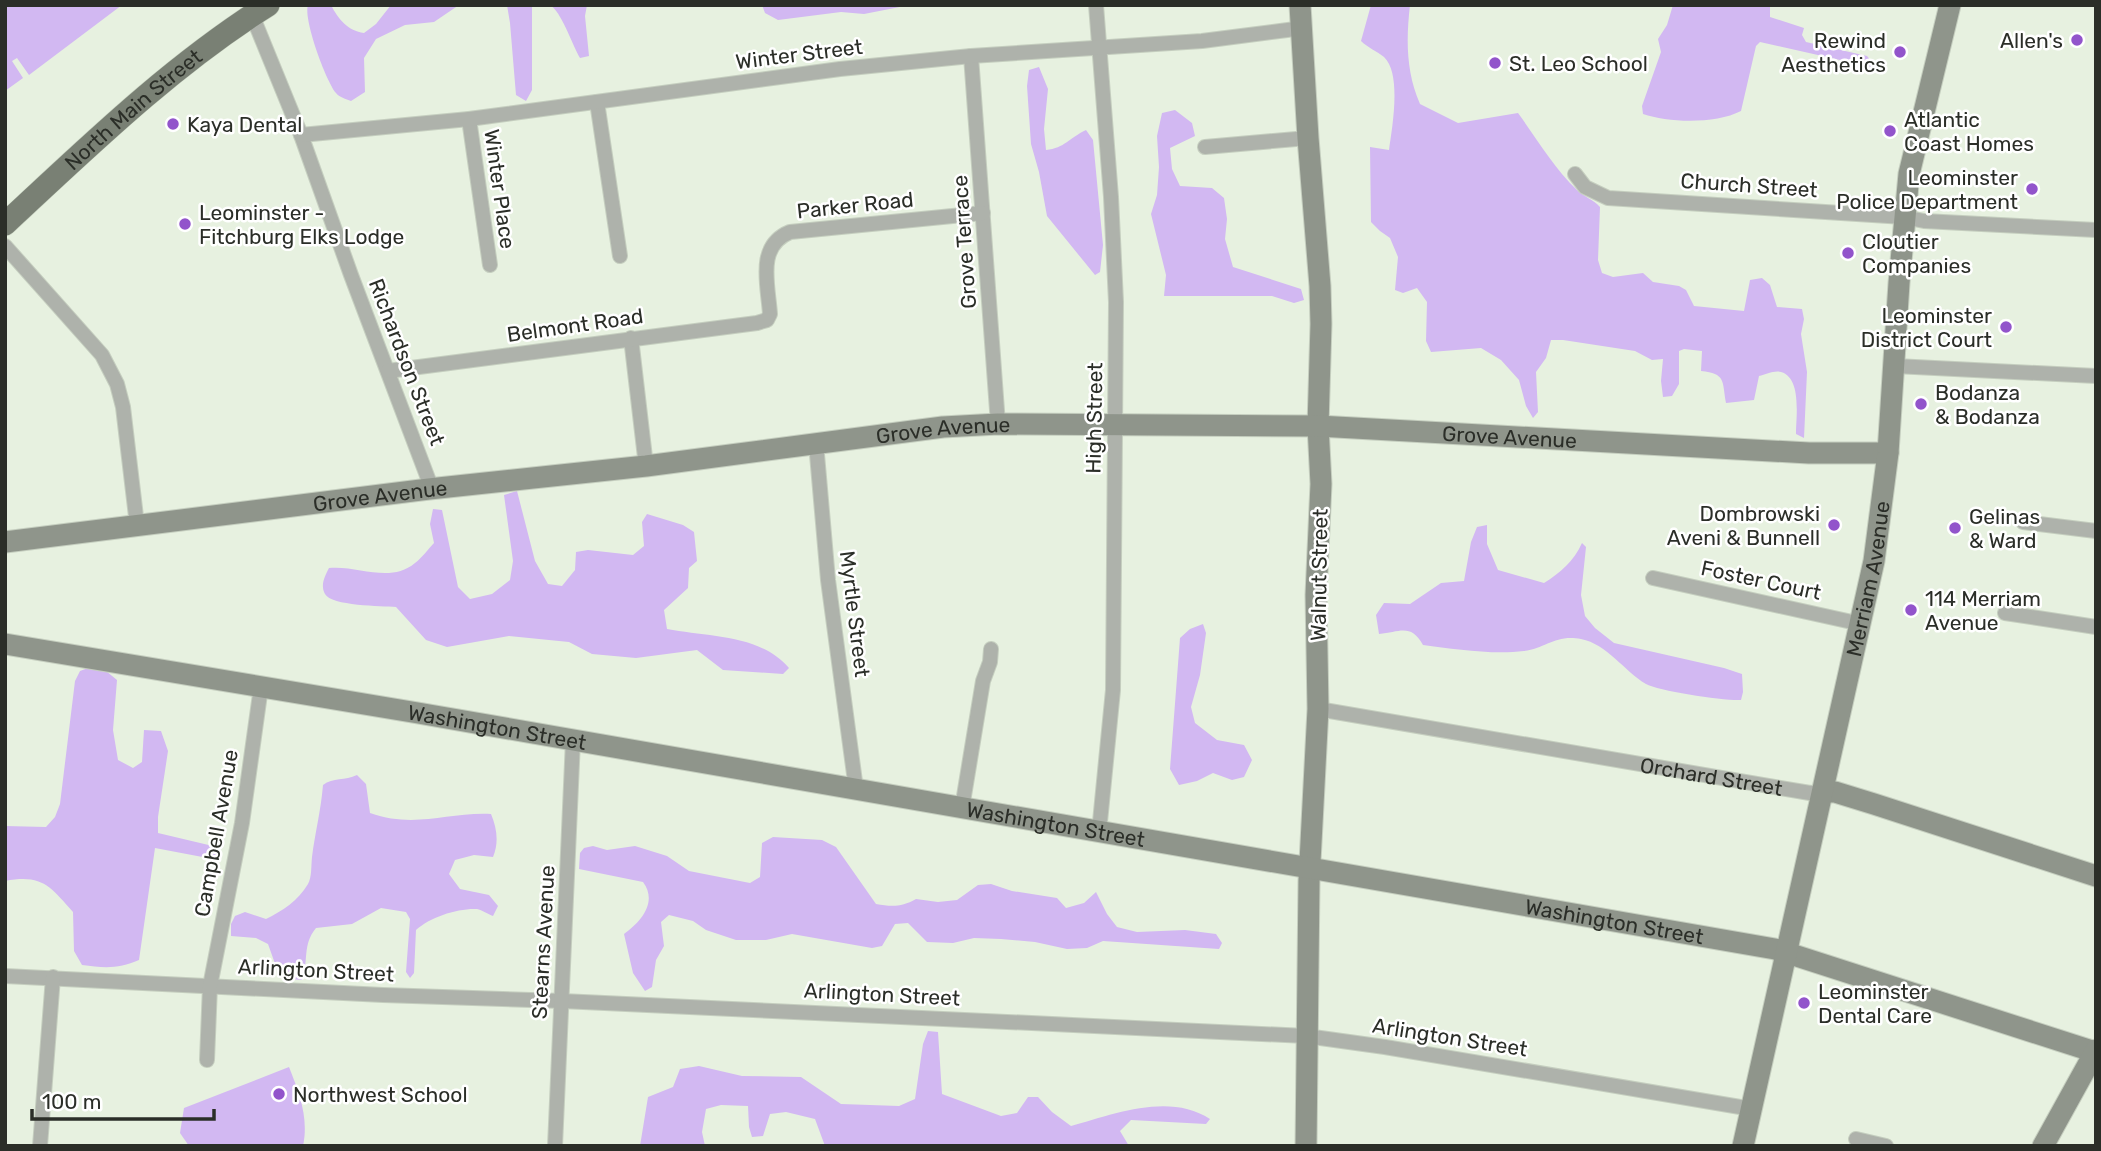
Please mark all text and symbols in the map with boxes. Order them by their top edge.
place label: Rewind Aesthetics [1781,28,1886,77]
place label: Allen's [2000,28,2063,53]
marker: Allen's [2069,32,2085,48]
street label: Winter Street [734,34,864,74]
street label: North Main Street [59,43,206,175]
marker: Rewind Aesthetics [1892,44,1908,60]
place label: St. Leo School [1509,51,1648,76]
marker: St. Leo School [1487,55,1503,71]
place label: Atlantic Coast Homes [1904,107,2034,156]
place label: Kaya Dental [187,112,302,137]
marker: Kaya Dental [165,116,181,132]
marker: Atlantic Coast Homes [1882,123,1898,139]
street label: Winter Place [479,128,521,250]
place label: Leominster Police Department [1836,165,2018,214]
street label: Church Street [1680,168,1818,202]
street label: Grove Terrace [947,174,981,310]
marker: Leominster Police Department [2024,181,2040,197]
street label: Parker Road [795,186,915,224]
place label: Leominster - Fitchburg Elks Lodge [199,200,404,249]
marker: Leominster - Fitchburg Elks Lodge [177,216,193,232]
place label: Cloutier Companies [1862,229,1971,278]
marker: Cloutier Companies [1840,245,1856,261]
street label: Richardson Street [364,275,450,449]
street label: Belmont Road [505,303,645,347]
place label: Leominster District Court [1861,303,1992,352]
marker: Leominster District Court [1998,319,2014,335]
street label: High Street [1081,362,1107,474]
place label: Bodanza & Bodanza [1935,380,2040,429]
marker: Bodanza & Bodanza [1913,396,1929,412]
street label: Grove Avenue [874,411,1010,448]
street label: Grove Avenue [1441,420,1578,453]
street label: Grove Avenue [312,475,448,516]
street label: Merriam Avenue [1841,499,1894,659]
place label: Dombrowski Aveni & Bunnell [1667,501,1820,550]
place label: Gelinas & Ward [1969,504,2040,553]
street label: Walnut Street [1305,509,1333,641]
marker: Dombrowski Aveni & Bunnell [1826,517,1842,533]
marker: Gelinas & Ward [1947,520,1963,536]
street label: Myrtle Street [835,549,875,679]
street label: Foster Court [1699,555,1823,605]
place label: 114 Merriam Avenue [1925,586,2041,635]
marker: 114 Merriam Avenue [1903,602,1919,618]
street label: Washington Street [406,699,588,755]
street label: Campbell Avenue [189,747,243,919]
street label: Orchard Street [1638,752,1784,801]
street label: Washington Street [965,796,1147,852]
street label: Stearns Avenue [526,864,560,1020]
street label: Washington Street [1523,893,1706,949]
street label: Arlington Street [237,953,395,987]
street label: Arlington Street [803,977,961,1011]
place label: Leominster Dental Care [1818,979,1932,1028]
marker: Leominster Dental Care [1796,995,1812,1011]
street label: Arlington Street [1371,1012,1529,1062]
scale bar [32,1078,214,1122]
place label: Northwest School [293,1082,468,1107]
marker: Northwest School [271,1086,287,1102]
text: 100 m [42,1089,101,1114]

